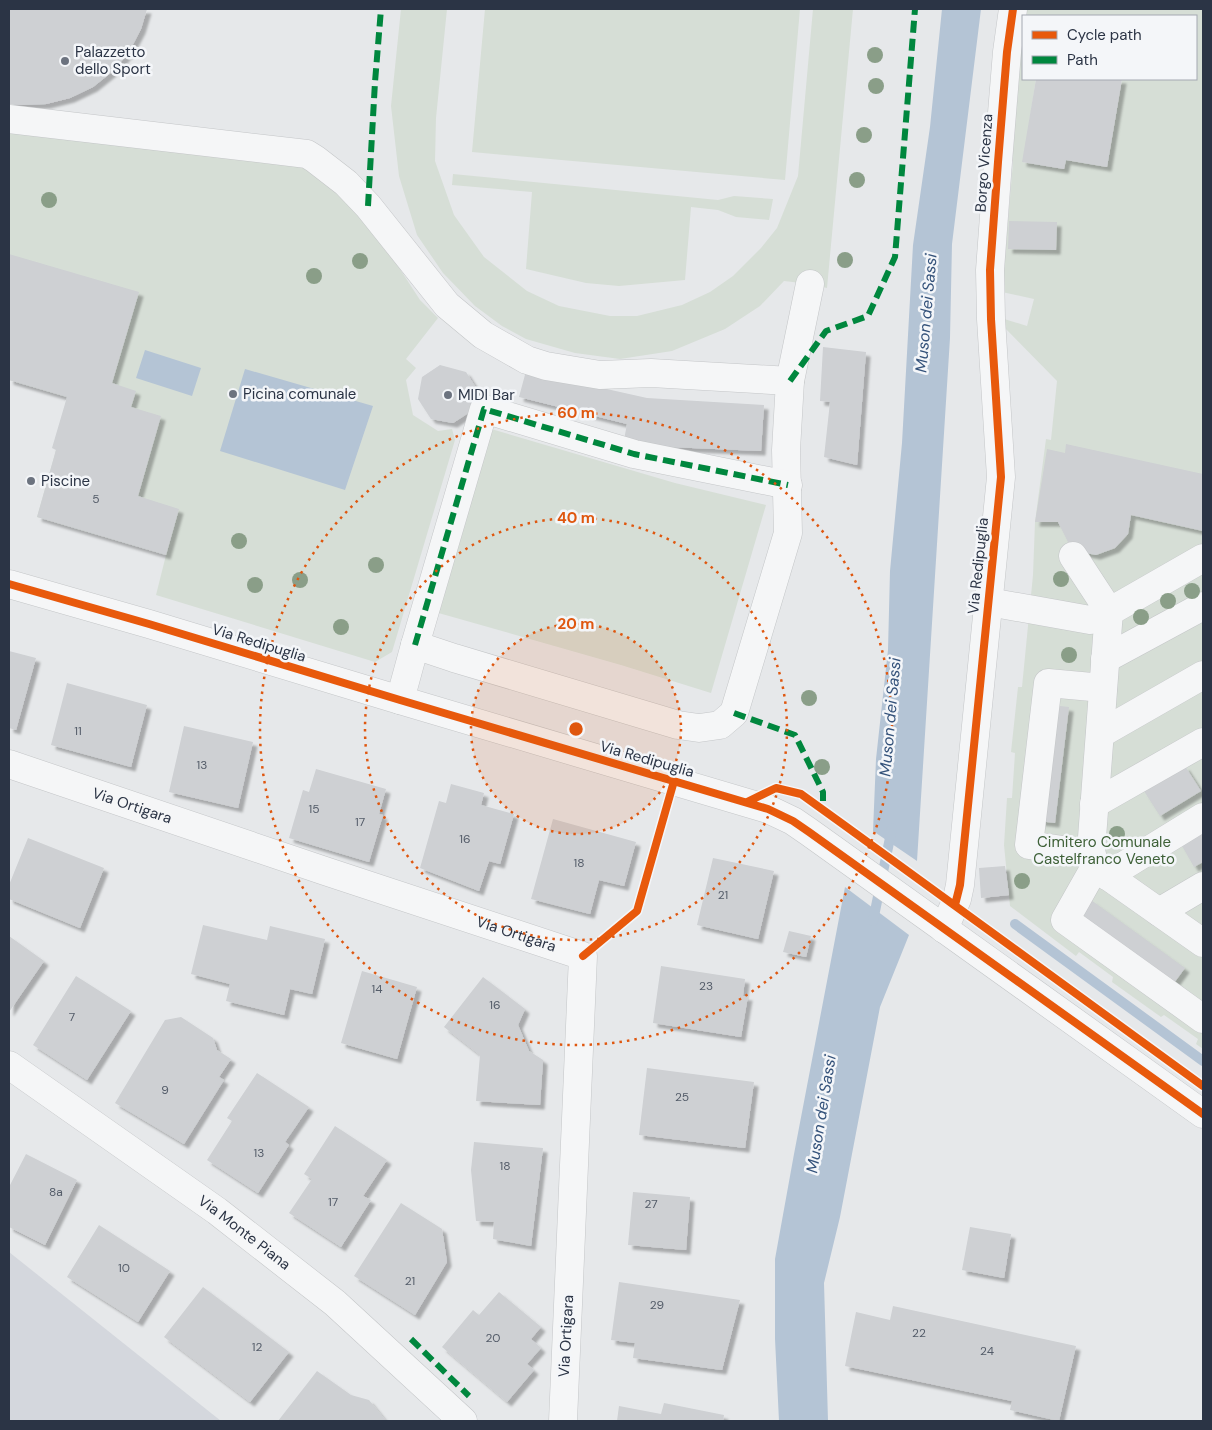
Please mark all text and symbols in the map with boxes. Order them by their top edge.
legend [1022,15,1197,80]
text: Cycle path [1067,25,1142,45]
place label: Palazzetto dello Sport [75,42,151,79]
text: Path [1067,50,1098,70]
marker: Palazzetto dello Sport [59,55,71,67]
street label: Borgo Vicenza [971,113,997,213]
water label: Muson dei Sassi [910,252,942,373]
place label: Picina comunale [243,384,356,404]
place label: MIDI Bar [458,385,515,405]
marker: Picina comunale [227,388,239,400]
marker: MIDI Bar [442,389,454,401]
text: 60 m [557,403,595,423]
place label: Piscine [41,471,90,491]
marker: Piscine [25,475,37,487]
house number: 5 [92,491,100,507]
text: 40 m [557,508,595,528]
street label: Via Redipuglia [963,517,993,615]
text: 20 m [558,614,594,634]
street label: Via Redipuglia [210,619,308,667]
water label: Muson dei Sassi [874,656,906,777]
centre of rings [567,720,585,738]
house number: 11 [74,723,82,739]
street label: Via Redipuglia [598,736,696,782]
house number: 13 [197,757,207,773]
street label: Via Ortigara [90,783,175,828]
house number: 15 [308,801,320,817]
house number: 17 [355,814,365,830]
house number: 16 [459,831,471,847]
park label: Cimitero Comunale Castelfranco Veneto [1033,832,1175,869]
house number: 18 [573,855,585,871]
house number: 21 [718,887,728,903]
street label: Via Ortigara [474,912,559,956]
house number: 23 [699,978,713,994]
house number: 14 [371,981,383,997]
house number: 16 [489,997,501,1013]
house number: 7 [69,1009,75,1025]
water label: Muson dei Sassi [801,1052,841,1175]
house number: 9 [161,1082,169,1098]
house number: 25 [675,1089,689,1105]
house number: 13 [254,1145,264,1161]
house number: 18 [499,1158,511,1174]
house number: 8a [49,1184,63,1200]
street label: Via Monte Piana [194,1191,295,1275]
house number: 17 [328,1194,338,1210]
house number: 27 [644,1196,658,1212]
house number: 10 [118,1260,130,1276]
house number: 21 [405,1273,415,1289]
street label: Via Ortigara [554,1294,578,1378]
house number: 29 [650,1297,664,1313]
house number: 22 [912,1325,926,1341]
house number: 20 [485,1330,501,1346]
house number: 12 [252,1339,262,1355]
house number: 24 [980,1343,994,1359]

